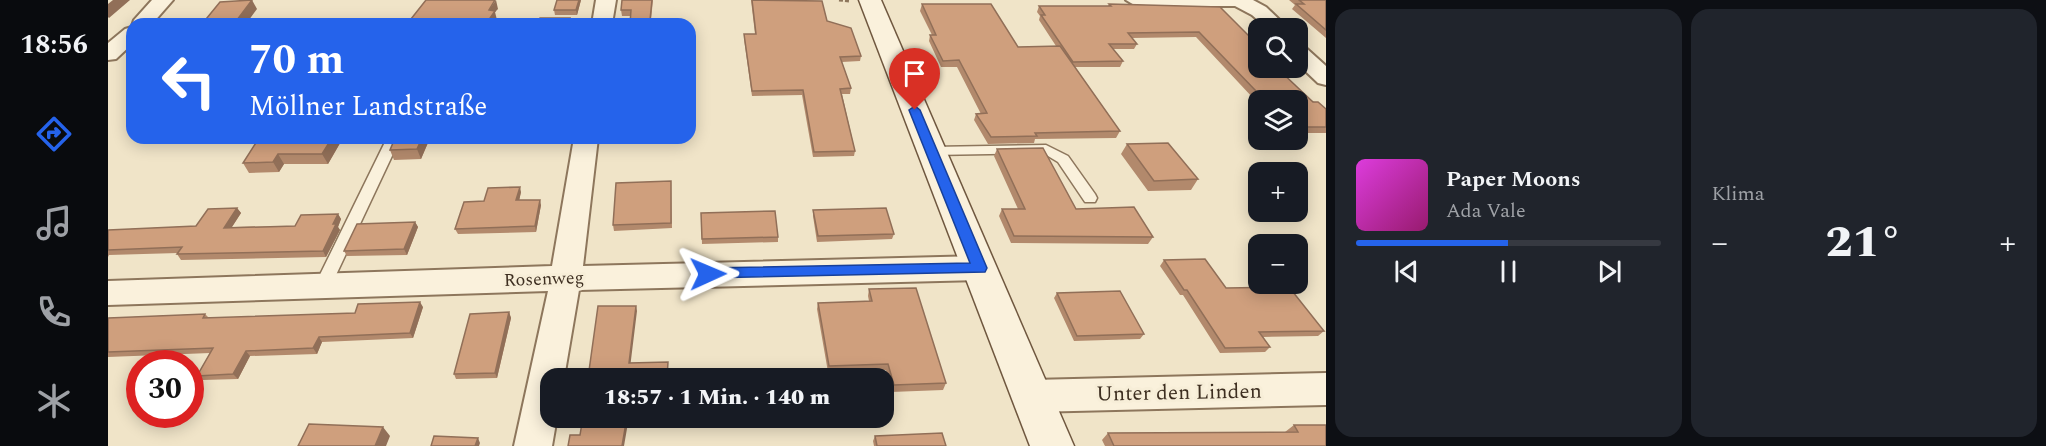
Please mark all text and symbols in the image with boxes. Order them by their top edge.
map controls [1248,18,1308,294]
button: search [1248,18,1308,78]
text: 18:56 [20,24,88,66]
text: 70 m [249,29,344,92]
icon: left [150,42,228,120]
pin [889,48,940,110]
icon: arrive [898,57,931,90]
text: Möllner Landstraße [249,86,487,128]
button: layers [1248,90,1308,150]
icon: directions [33,113,75,155]
button: + [1248,162,1308,222]
text: Paper Moons [1446,163,1581,196]
text: Klima [1712,179,1765,209]
text: Ada Vale [1446,196,1526,226]
icon: music [33,202,75,244]
text: 21° [1825,208,1902,277]
text: − [1712,218,1728,268]
text: + [1999,218,2016,268]
button: − [1248,234,1308,294]
position arrow [676,242,740,306]
icon: previous [1390,255,1423,288]
icon: pause [1492,255,1525,288]
icon: next [1593,255,1626,288]
street label: Rosenweg [503,264,585,294]
icon: phone [33,291,75,333]
speed limit sign: 30 [126,350,204,428]
street label: Unter den Linden [1096,376,1262,410]
icon: climate [33,380,75,422]
text: 18:57 · 1 Min. · 140 m [604,381,830,414]

